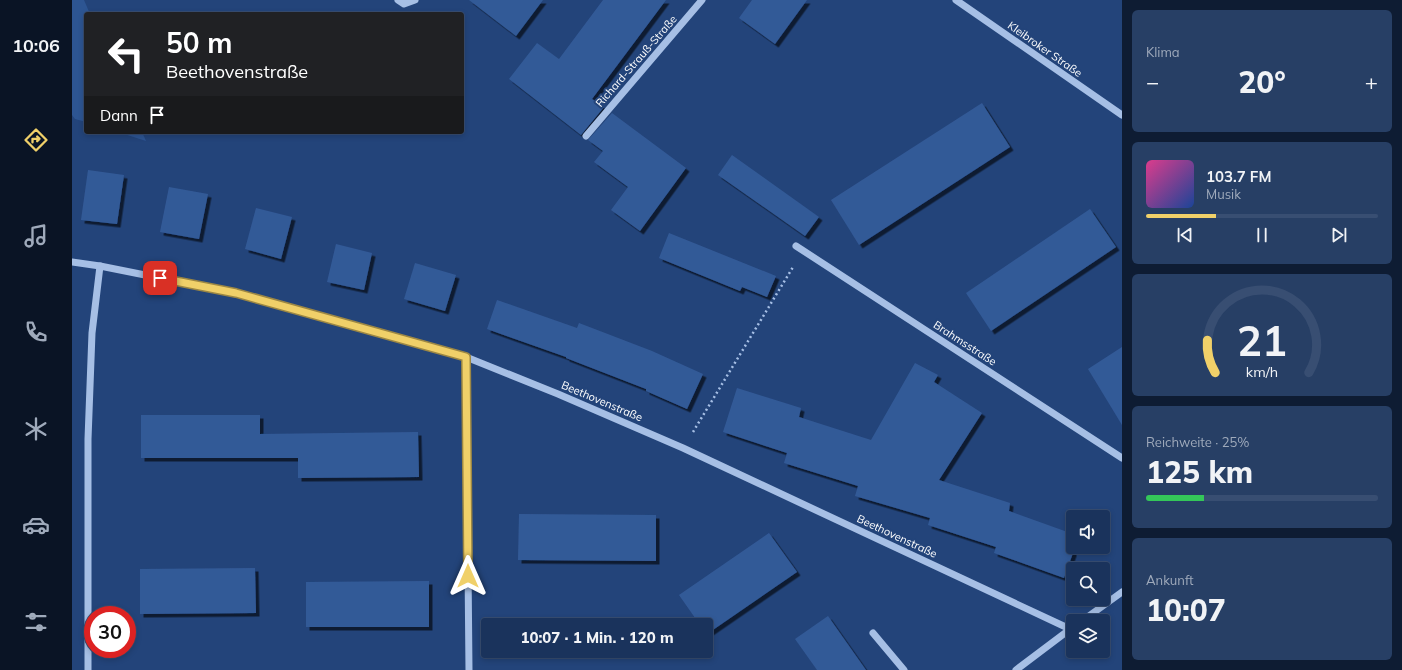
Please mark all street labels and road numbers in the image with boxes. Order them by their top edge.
street label: Richard-Strauß-Straße [592,12,680,110]
street label: Kleibroker Straße [1005,18,1085,80]
street label: Brahmsstraße [931,317,999,369]
street label: Beethovenstraße [559,378,645,424]
street label: Beethovenstraße [855,511,939,561]

